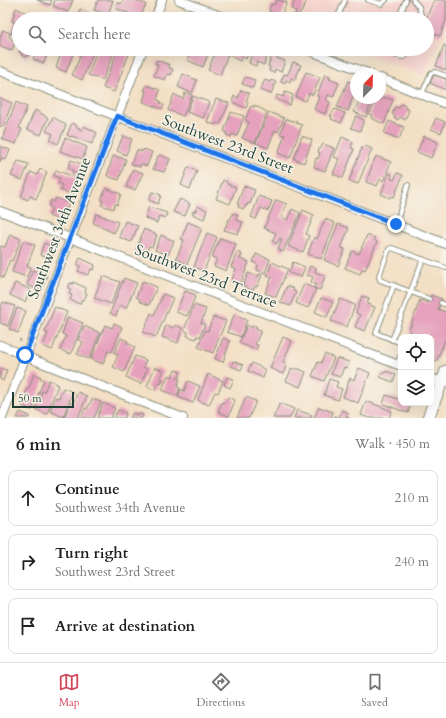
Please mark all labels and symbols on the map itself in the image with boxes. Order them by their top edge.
north arrow [350,68,386,104]
street label: Southwest 23rd Street [160,110,296,178]
street label: Southwest 34th Avenue [23,154,95,302]
route end [387,215,405,233]
street label: Southwest 23rd Terrace [132,240,280,312]
route start [16,346,34,364]
scale bar [12,390,74,409]

